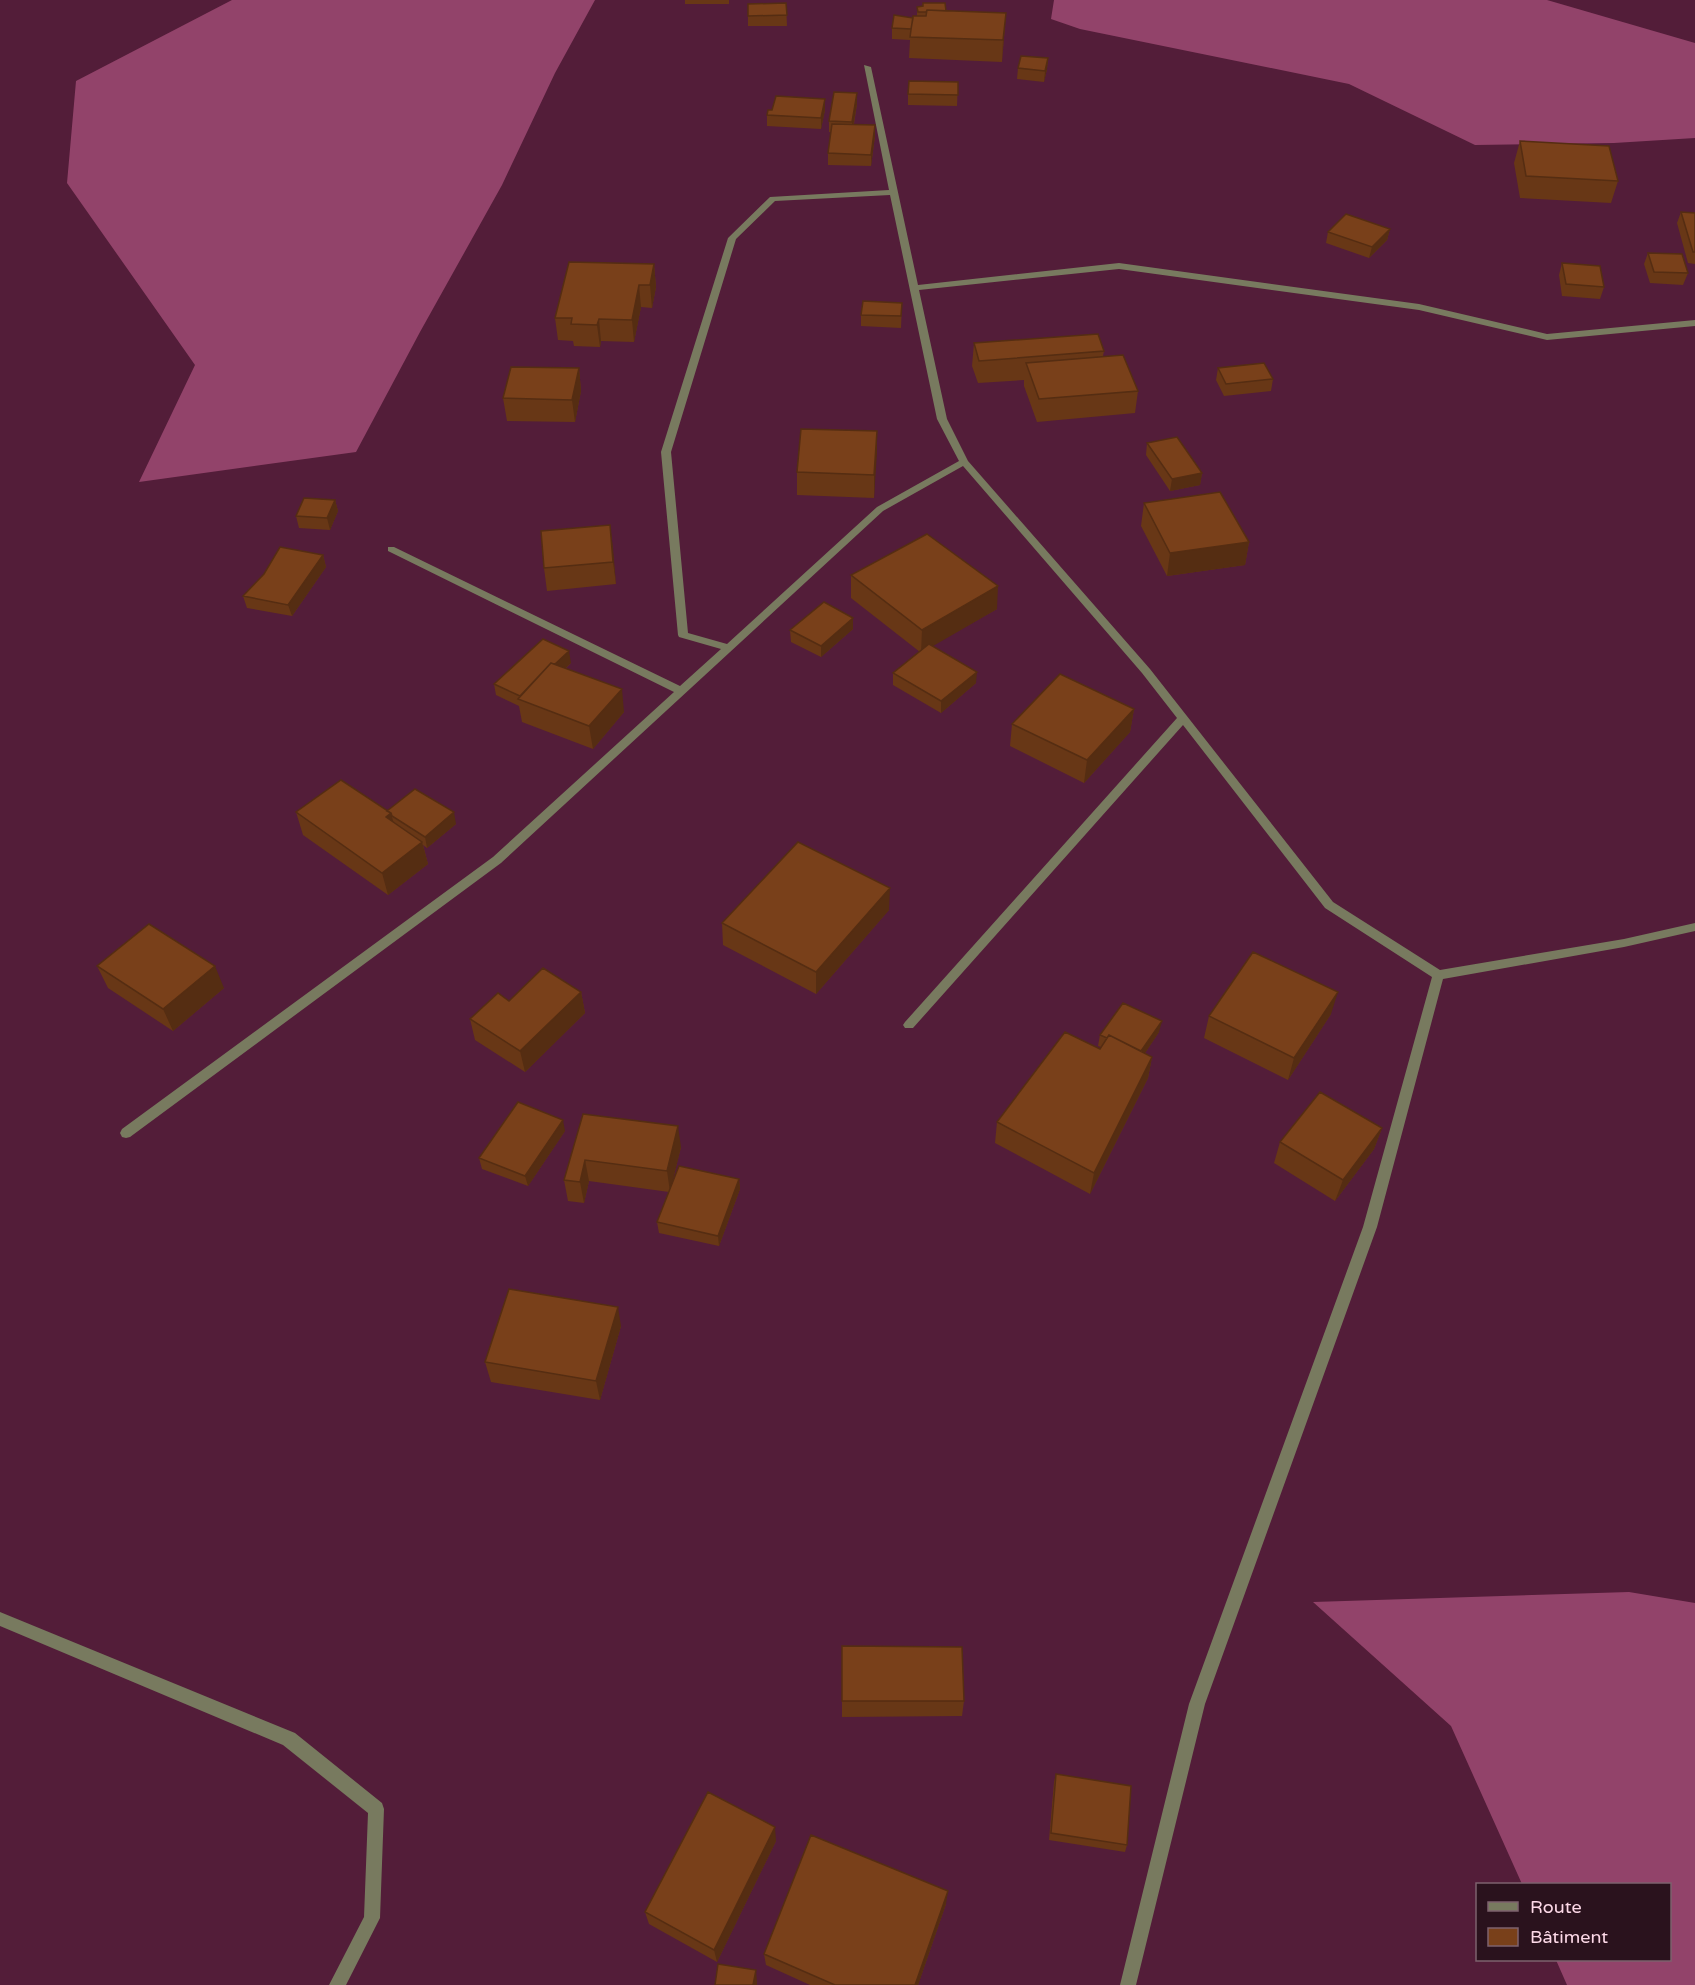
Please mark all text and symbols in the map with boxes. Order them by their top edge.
legend [1476,1883,1671,1961]
text: Route [1530,1896,1582,1918]
text: Bâtiment [1530,1926,1608,1948]

